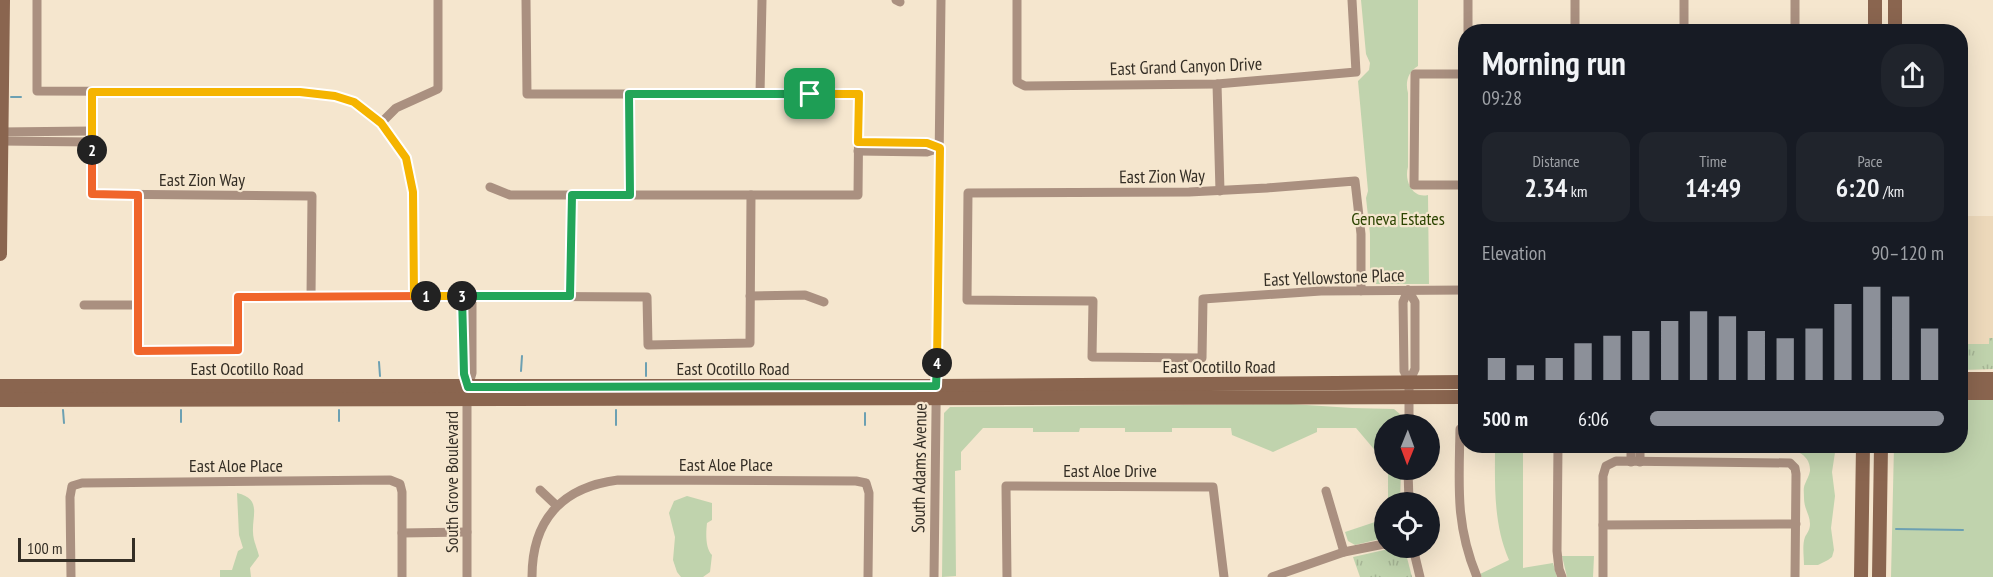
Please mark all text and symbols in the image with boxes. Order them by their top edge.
text: Morning run [1482,41,1626,84]
button: share [1881,44,1944,107]
street label: East Grand Canyon Drive [1109,52,1263,80]
pin [784,68,835,119]
icon: arrive [793,77,826,110]
text: 09:28 [1482,85,1522,111]
pin: 2 [77,135,107,165]
text: 2 [88,140,96,160]
text: Distance [1532,151,1580,171]
text: Time [1699,151,1727,171]
text: Pace [1857,151,1883,171]
street label: East Zion Way [1119,164,1205,188]
street label: East Zion Way [159,168,245,191]
text: 2.34 [1525,171,1567,204]
text: 14:49 [1685,171,1741,204]
text: 6:20 [1836,171,1880,204]
text: km [1567,181,1587,201]
text: /km [1880,181,1904,201]
park label: Geneva Estates [1351,207,1445,230]
text: Elevation [1482,240,1546,266]
text: 90–120 m [1871,240,1944,266]
street label: East Yellowstone Place [1263,263,1405,291]
pin: 1 [411,281,441,311]
pin: 3 [447,281,477,311]
text: 1 [422,286,430,306]
text: 3 [458,286,466,306]
pin: 4 [922,348,952,378]
text: 4 [933,353,941,373]
street label: East Ocotillo Road [1162,355,1276,378]
street label: East Ocotillo Road [190,357,304,380]
street label: East Ocotillo Road [676,357,790,380]
street label: South Adams Avenue [906,403,932,533]
text: 500 m [1482,406,1528,432]
text: 6:06 [1578,406,1609,432]
street label: South Grove Boulevard [440,411,463,553]
north arrow [1374,414,1440,480]
map controls [1374,414,1440,558]
street label: East Aloe Place [679,453,773,476]
street label: East Aloe Place [189,454,283,477]
street label: East Aloe Drive [1063,459,1157,482]
button: locate [1374,492,1440,558]
scale bar [18,535,135,562]
text: 100 m [27,538,62,558]

